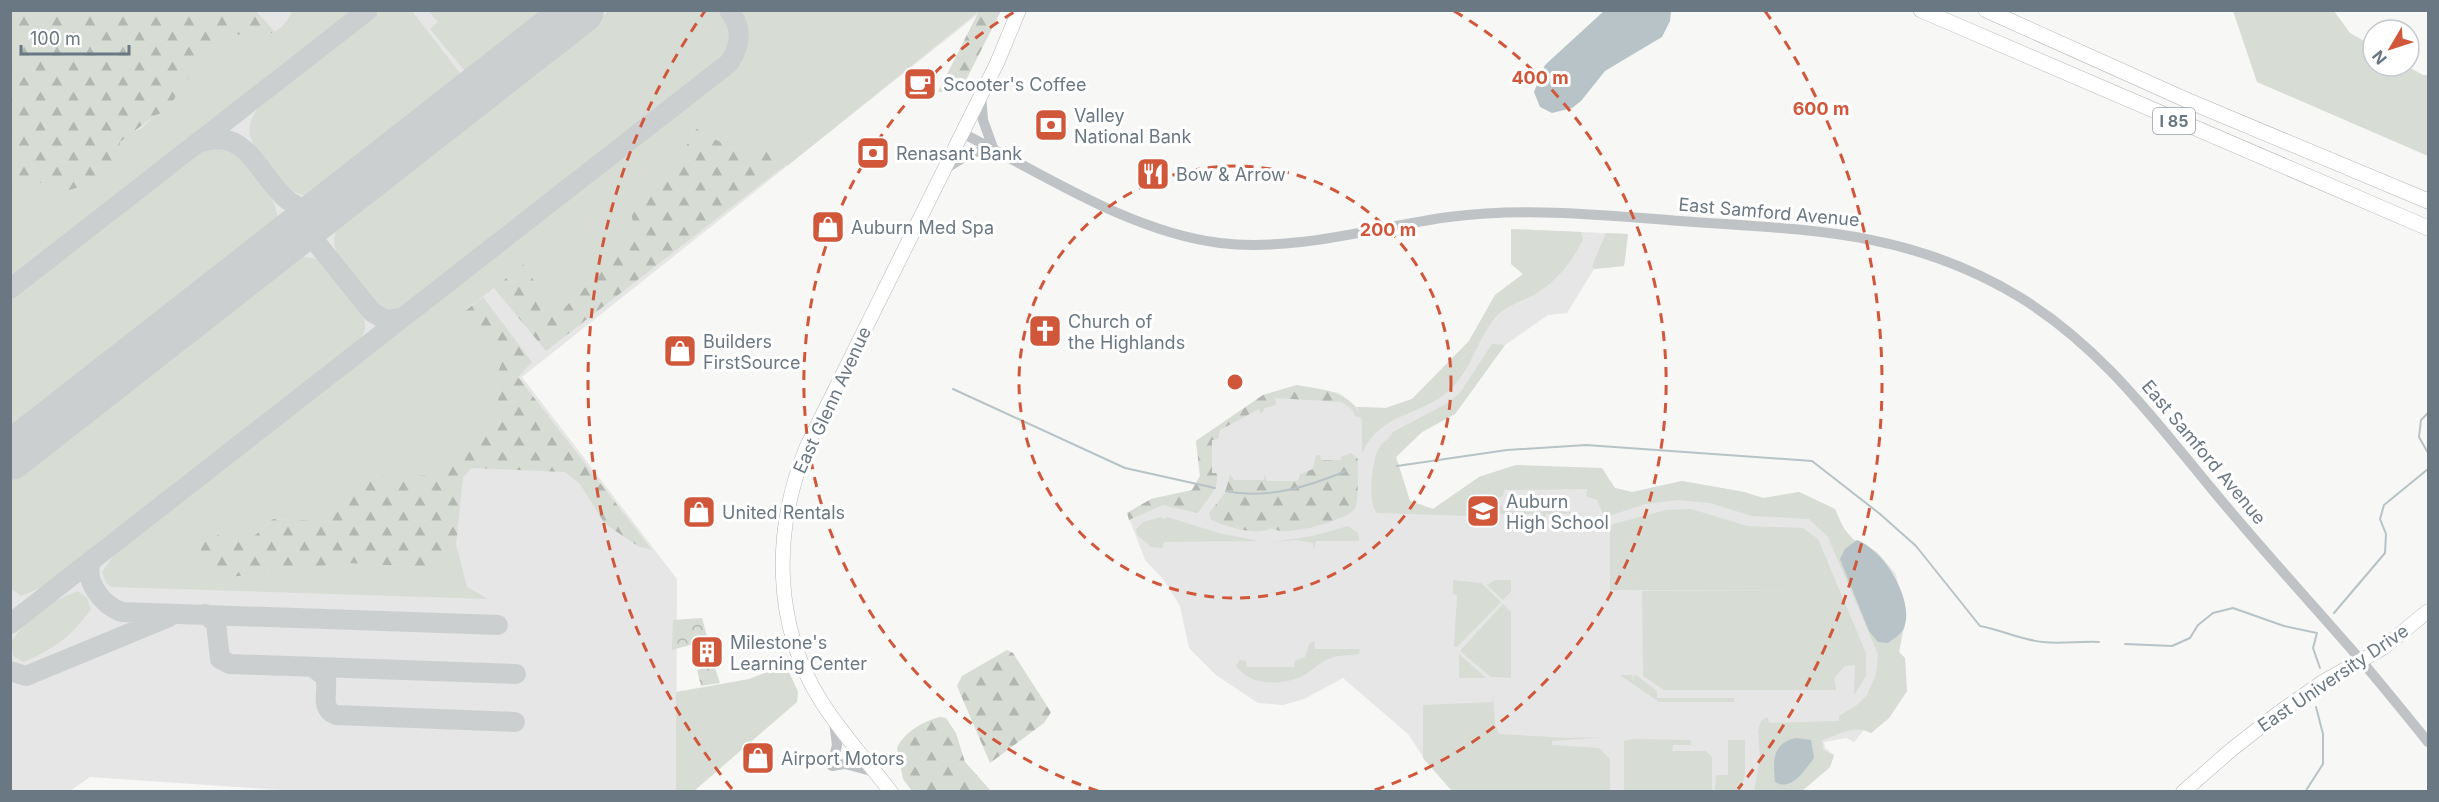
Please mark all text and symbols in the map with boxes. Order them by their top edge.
scale bar [21,18,129,56]
north arrow [2361,18,2421,78]
text: 100 m [30,28,81,49]
text: N [2368,46,2391,68]
cafe icon: Scooter's Coffee [902,66,938,102]
text: 400 m [1511,67,1569,88]
place label: Scooter's Coffee [943,74,1086,95]
text: 600 m [1793,98,1849,119]
place label: Valley National Bank [1074,105,1191,147]
bank icon: Valley National Bank [1033,107,1069,143]
road number: I 85 [2153,108,2195,134]
bank icon: Renasant Bank [855,135,891,171]
place label: Renasant Bank [896,143,1022,164]
restaurant icon: Bow & Arrow [1135,156,1171,192]
place label: Bow & Arrow [1176,164,1286,185]
street label: East Samford Avenue [1678,194,1860,230]
shop icon: Auburn Med Spa [810,209,846,245]
place label: Auburn Med Spa [851,217,994,238]
text: 200 m [1360,219,1416,240]
place label: Church of the Highlands [1068,311,1185,353]
church icon: Church of the Highlands [1027,313,1063,349]
street label: East Glenn Avenue [789,323,875,477]
place label: Builders FirstSource [703,331,800,373]
shop icon: Builders FirstSource [662,333,698,369]
centre of rings [1225,372,1245,392]
street label: East Samford Avenue [2138,376,2270,528]
place label: Auburn High School [1506,491,1609,533]
school or university icon: Auburn High School [1465,493,1501,529]
shop icon: United Rentals [681,494,717,530]
place label: United Rentals [722,502,845,523]
street label: East University Drive [2254,620,2412,736]
place label: Milestone's Learning Center [730,632,867,674]
building icon: Milestone's Learning Center [689,634,725,670]
shop icon: Airport Motors [740,740,776,776]
place label: Airport Motors [781,748,905,769]

